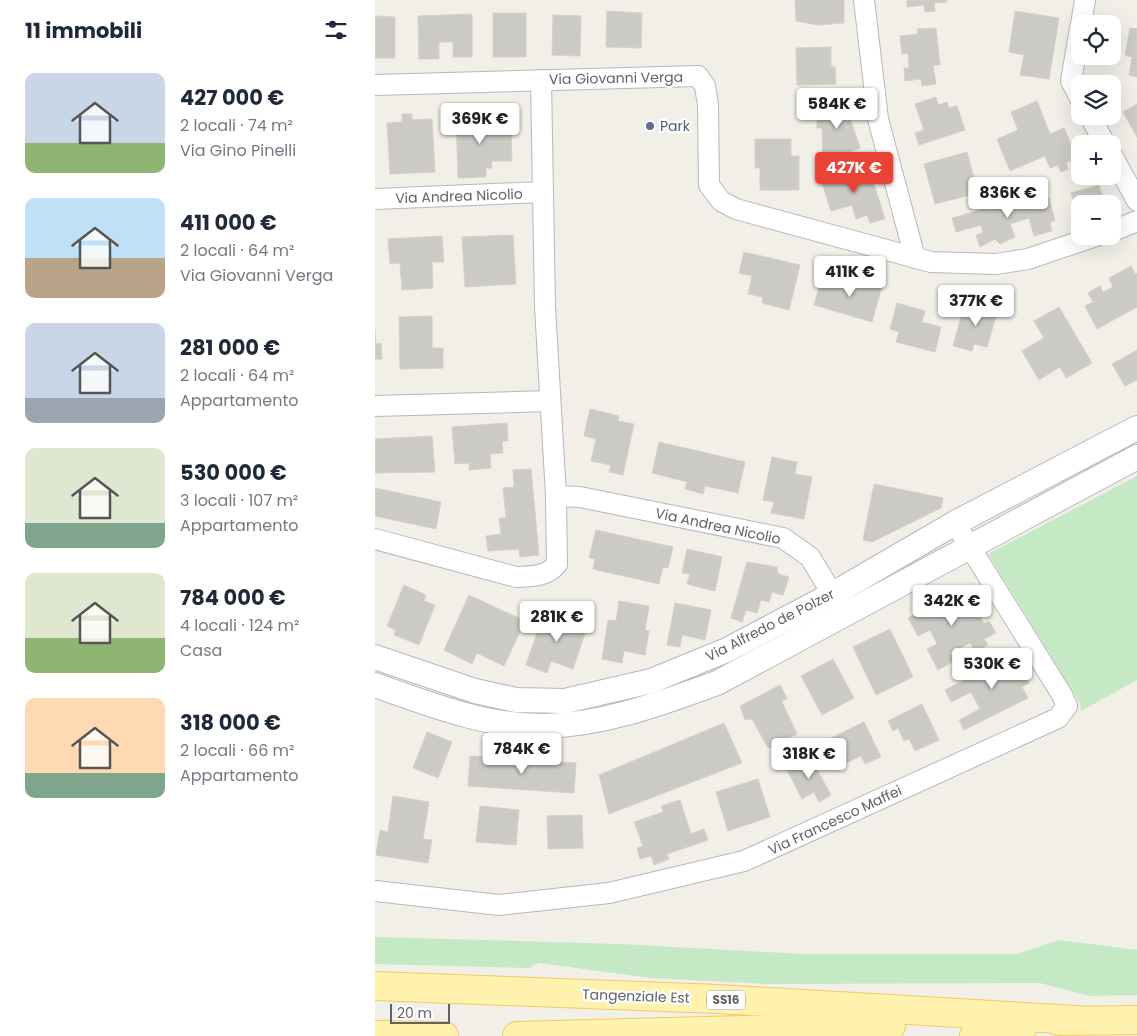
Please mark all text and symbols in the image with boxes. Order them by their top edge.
map controls [1071,15,1121,245]
button: locate [1071,15,1121,65]
text: 11 immobili [25,16,142,45]
icon: filters [322,16,350,44]
street label: Via Giovanni Verga [549,67,683,89]
button: layers [1071,75,1121,125]
text: 427 000 € [180,83,284,112]
pin: 584K € [796,88,878,130]
text: 584K € [808,92,866,115]
icon: home [65,93,125,153]
pin: 369K € [439,102,521,145]
text: 369K € [452,107,509,130]
text: 2 locali · 74 m² [180,114,293,137]
place label: Park [660,116,691,136]
marker: Park [644,120,656,132]
button: + [1071,135,1121,185]
text: Via Gino Pinelli [180,139,296,162]
pin: 427K € [813,152,895,194]
text: 427K € [826,156,882,179]
pin: 836K € [967,176,1049,219]
text: 836K € [979,181,1037,204]
street label: Via Andrea Nicolio [395,184,523,208]
button: − [1071,195,1121,245]
text: 411 000 € [180,208,277,237]
icon: home [65,218,125,278]
text: 2 locali · 64 m² [180,239,294,262]
pin: 411K € [809,256,891,298]
text: 411K € [825,260,875,283]
text: Via Giovanni Verga [180,264,333,287]
pin: 377K € [935,284,1017,327]
text: 377K € [949,289,1003,312]
text: 281 000 € [180,333,280,362]
icon: home [65,343,125,403]
text: 2 locali · 64 m² [180,364,294,387]
text: Appartamento [180,389,299,412]
text: 530 000 € [180,458,287,487]
icon: home [65,468,125,528]
text: 3 locali · 107 m² [180,489,298,512]
street label: Via Andrea Nicolio [653,503,783,549]
text: Appartamento [180,514,299,537]
text: 784 000 € [180,583,286,612]
street label: Via Alfredo de Polzer [702,584,838,666]
pin: 342K € [911,584,993,627]
text: 342K € [924,589,980,612]
icon: home [65,593,125,653]
pin: 281K € [516,600,598,643]
text: 281K € [531,605,583,628]
text: 4 locali · 124 m² [180,614,299,637]
text: Casa [180,639,222,662]
pin: 530K € [951,648,1033,690]
text: 530K € [963,652,1021,675]
text: 318 000 € [180,708,281,737]
icon: home [65,718,125,778]
pin: 784K € [481,732,563,775]
text: 784K € [493,737,551,760]
pin: 318K € [768,738,850,780]
text: 2 locali · 66 m² [180,739,294,762]
text: 318K € [782,742,836,765]
text: Appartamento [180,764,299,787]
street label: Via Francesco Maffei [765,780,905,860]
street label: Tangenziale Est [582,984,690,1008]
road number: SS16 [707,990,745,1010]
scale bar [390,1001,450,1024]
text: 20 m [397,1003,432,1023]

